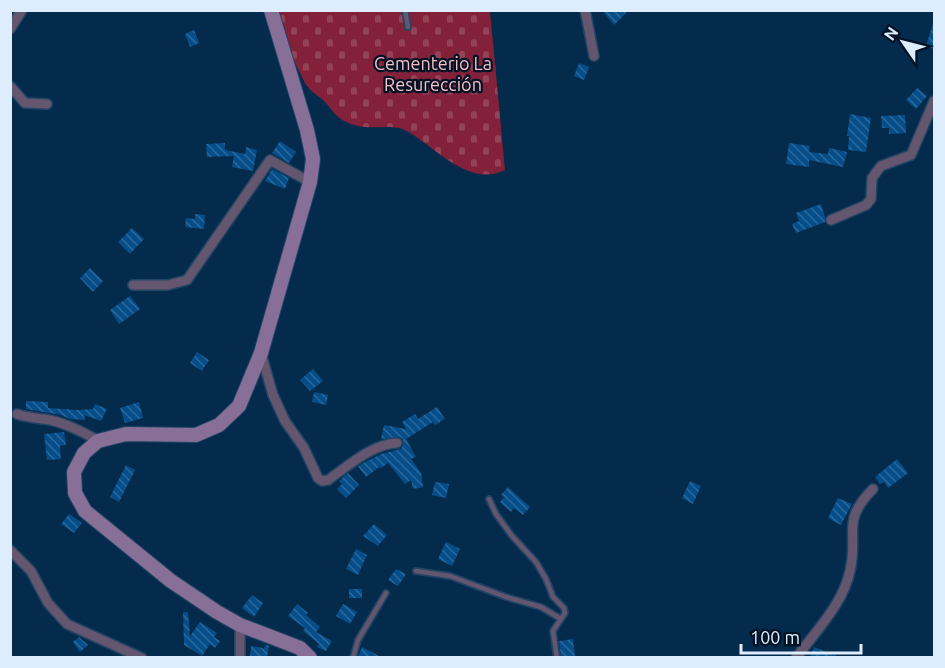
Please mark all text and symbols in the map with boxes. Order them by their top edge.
north arrow [873,12,933,72]
text: N [880,23,902,43]
park label: Cementerio La Resurección [374,53,492,94]
scale bar [741,617,861,655]
text: 100 m [750,627,800,647]

